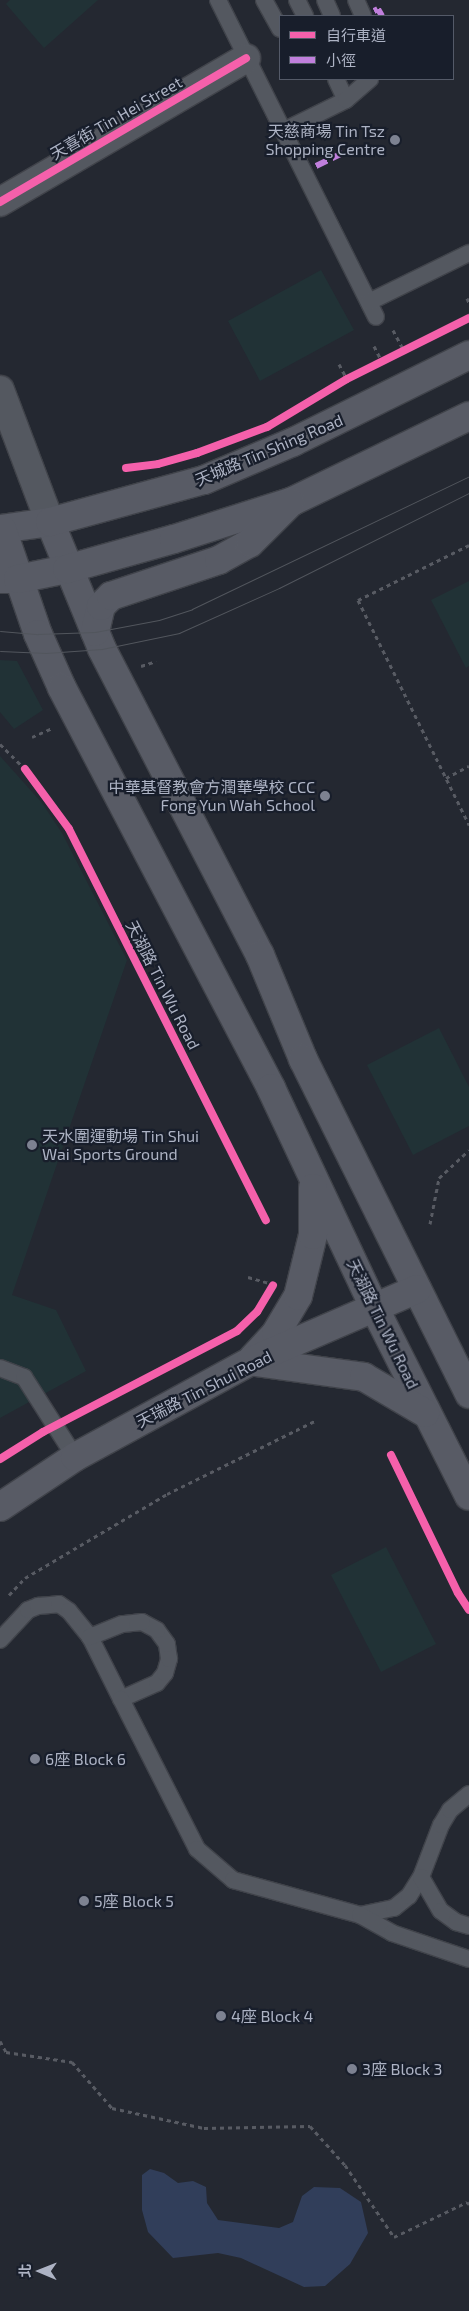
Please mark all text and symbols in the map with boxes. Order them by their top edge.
legend [279,15,454,80]
text: 自行車道 [326,26,386,44]
text: 小徑 [326,51,356,69]
street label: 天喜街 Tin Hei Street [47,72,185,164]
place label: 天慈商場 Tin Tsz Shopping Centre [265,121,385,159]
marker: 天慈商場 Tin Tsz Shopping Centre [389,134,401,146]
street label: 天城路 Tin Shing Road [192,410,346,490]
place label: 中華基督教會方潤華學校 CCC Fong Yun Wah School [108,777,315,815]
marker: 中華基督教會方潤華學校 CCC Fong Yun Wah School [319,790,331,802]
street label: 天湖路 Tin Wu Road [122,917,204,1053]
place label: 天水圍運動場 Tin Shui Wai Sports Ground [42,1126,199,1164]
marker: 天水圍運動場 Tin Shui Wai Sports Ground [26,1139,38,1151]
street label: 天湖路 Tin Wu Road [343,1256,423,1392]
street label: 天瑞路 Tin Shui Road [133,1347,275,1431]
place label: 6座 Block 6 [45,1749,126,1769]
marker: 6座 Block 6 [29,1753,41,1765]
place label: 5座 Block 5 [94,1891,174,1911]
marker: 5座 Block 5 [78,1895,90,1907]
place label: 4座 Block 4 [231,2006,314,2026]
marker: 4座 Block 4 [215,2010,227,2022]
place label: 3座 Block 3 [362,2059,443,2079]
marker: 3座 Block 3 [346,2063,358,2075]
north arrow [15,2246,65,2296]
text: 北 [16,2264,33,2278]

